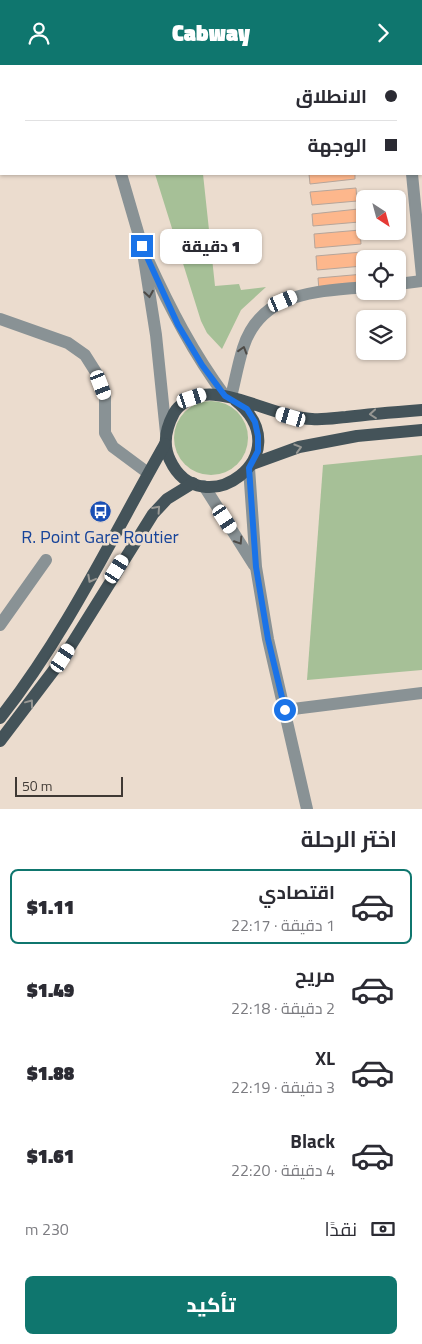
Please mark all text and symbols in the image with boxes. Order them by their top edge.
text: Cabway [172,16,250,50]
icon: person [25,19,53,47]
icon: forward [369,19,397,47]
text: الانطلاق [296,81,367,110]
text: الوجهة [307,130,367,159]
north arrow [356,190,406,240]
map controls [356,190,406,360]
callout: 1 دقيقة [160,229,262,263]
text: 1 دقيقة [182,234,240,258]
route end [131,235,153,257]
button: locate [356,250,406,300]
car [266,288,299,314]
one-way arrow [144,290,154,299]
button: layers [356,310,406,360]
one-way arrow [238,347,248,355]
car [88,368,113,402]
car [175,386,208,410]
car [274,406,307,428]
one-way arrow [369,408,377,419]
one-way arrow [293,443,301,453]
bus stop icon: R. Point Gare Routier [88,499,112,523]
car [210,502,239,536]
one-way arrow [152,505,161,514]
place label: R. Point Gare Routier [21,523,179,550]
one-way arrow [233,536,243,545]
car [102,552,131,586]
one-way arrow [87,573,97,582]
car [48,641,77,675]
route start [274,699,296,721]
one-way arrow [25,700,33,709]
scale bar [15,774,122,797]
text: 50 m [22,775,52,796]
text: اختر الرحلة [301,822,397,856]
text: اقتصادي [259,877,335,906]
icon: car [350,884,395,929]
text: $1.11 [27,892,74,921]
text: 1 دقيقة · 22:17 [231,913,335,937]
text: مريح [295,960,335,989]
icon: car [350,967,395,1012]
text: $1.49 [27,975,74,1004]
text: 2 دقيقة · 22:18 [231,996,335,1020]
text: XL [315,1043,335,1072]
icon: car [350,1050,395,1095]
text: $1.88 [27,1058,74,1087]
text: 3 دقيقة · 22:19 [231,1075,335,1099]
text: Black [290,1126,335,1155]
icon: car [350,1133,395,1178]
text: $1.61 [27,1141,74,1170]
text: 4 دقيقة · 22:20 [231,1158,335,1182]
text: نقدًا [325,1214,357,1243]
icon: cash [369,1215,397,1243]
text: 230 m [25,1217,69,1241]
button: تأكيد [25,1276,397,1334]

